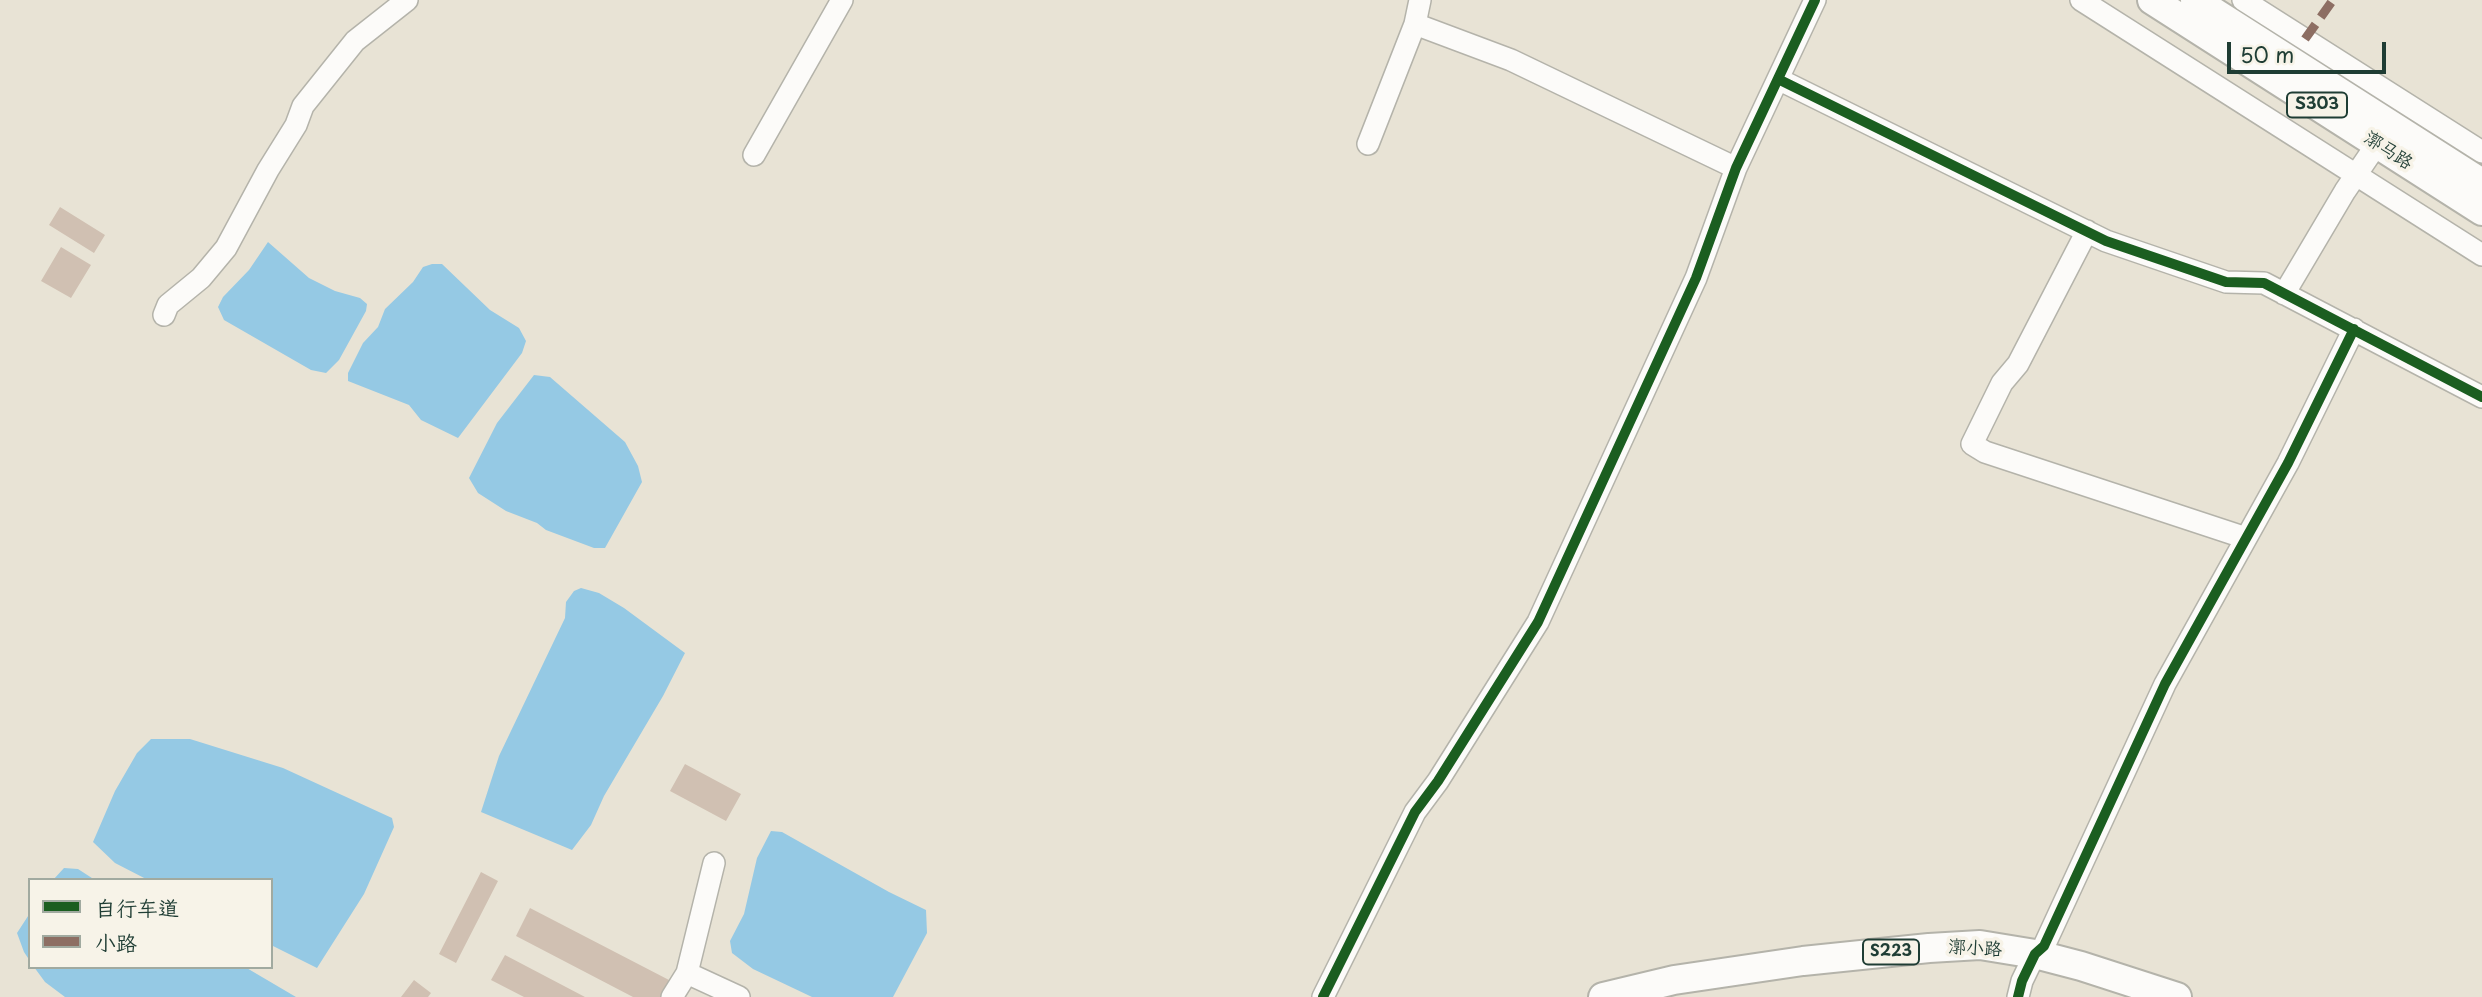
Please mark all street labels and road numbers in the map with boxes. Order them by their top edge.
road number: S303 [2287,92,2347,118]
street label: 漷马路 [2359,127,2417,175]
street label: 漷小路 [1947,937,2003,961]
road number: S223 [1863,940,1919,964]

